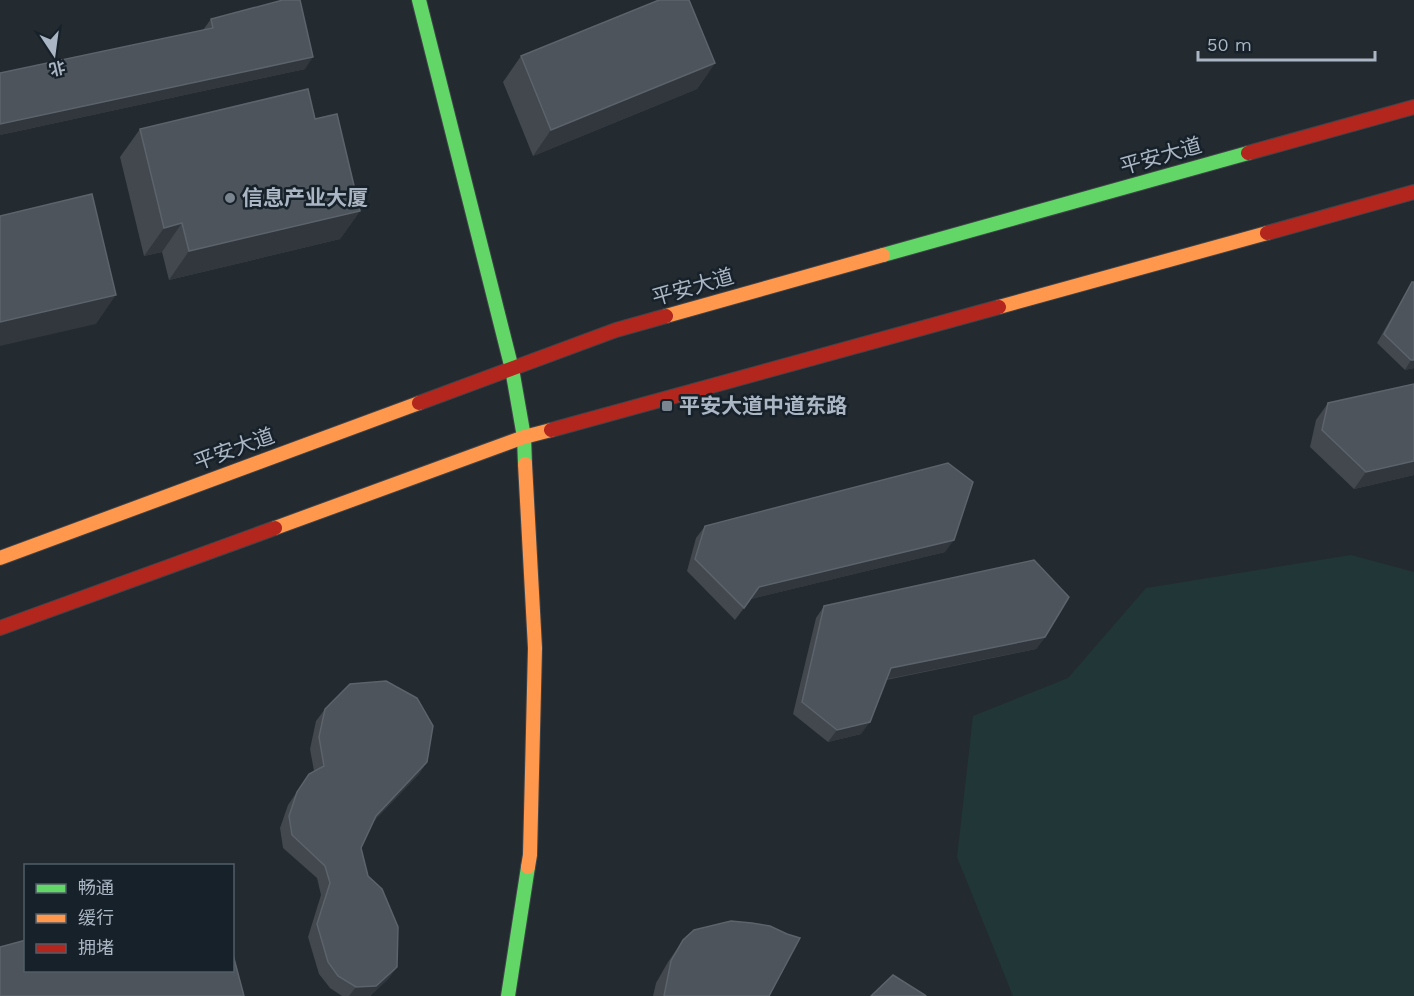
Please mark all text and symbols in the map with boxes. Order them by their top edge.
north arrow [24,24,84,84]
scale bar [1198,24,1375,62]
text: 50 m [1207,34,1252,55]
text: 北 [47,57,67,79]
street label: 平安大道 [1117,132,1205,179]
place label: 信息产业大厦 [242,185,368,210]
marker: 信息产业大厦 [223,191,237,205]
street label: 平安大道 [649,263,737,310]
place label: 平安大道中道东路 [679,393,847,418]
marker: 平安大道中道东路 [660,399,674,413]
street label: 平安大道 [190,422,278,475]
legend [24,864,234,972]
text: 畅通 [78,877,114,898]
text: 缓行 [78,907,114,928]
text: 拥堵 [78,937,114,958]

